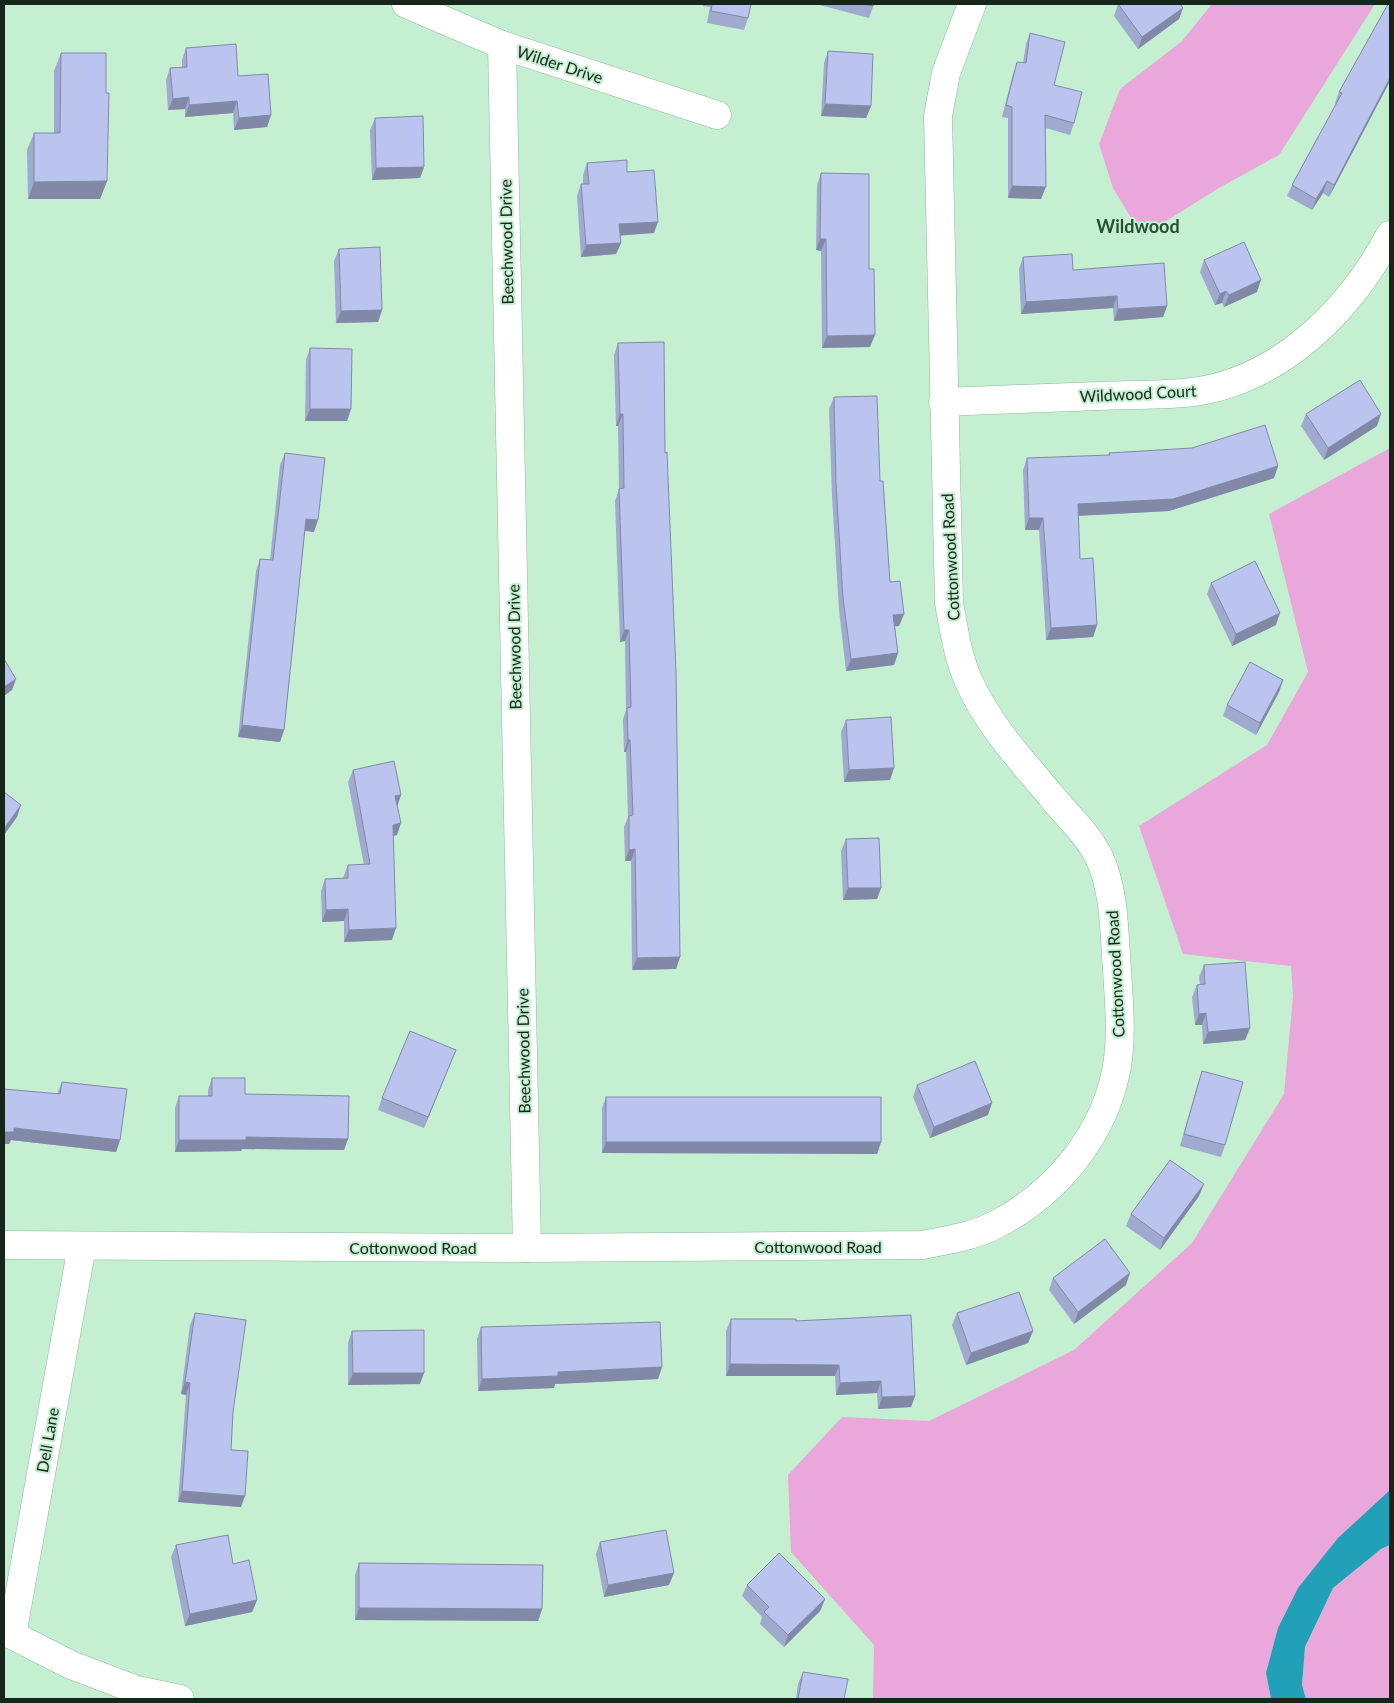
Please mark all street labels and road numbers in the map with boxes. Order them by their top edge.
street label: Wilder Drive [515,41,605,87]
street label: Beechwood Drive [495,179,517,305]
street label: Wildwood Court [1079,380,1197,406]
street label: Cottonwood Road [937,493,963,621]
street label: Beechwood Drive [503,584,525,710]
street label: Cottonwood Road [1102,910,1128,1038]
street label: Beechwood Drive [512,988,534,1114]
street label: Cottonwood Road [754,1237,882,1256]
street label: Cottonwood Road [349,1238,477,1257]
street label: Dell Lane [32,1406,62,1474]

